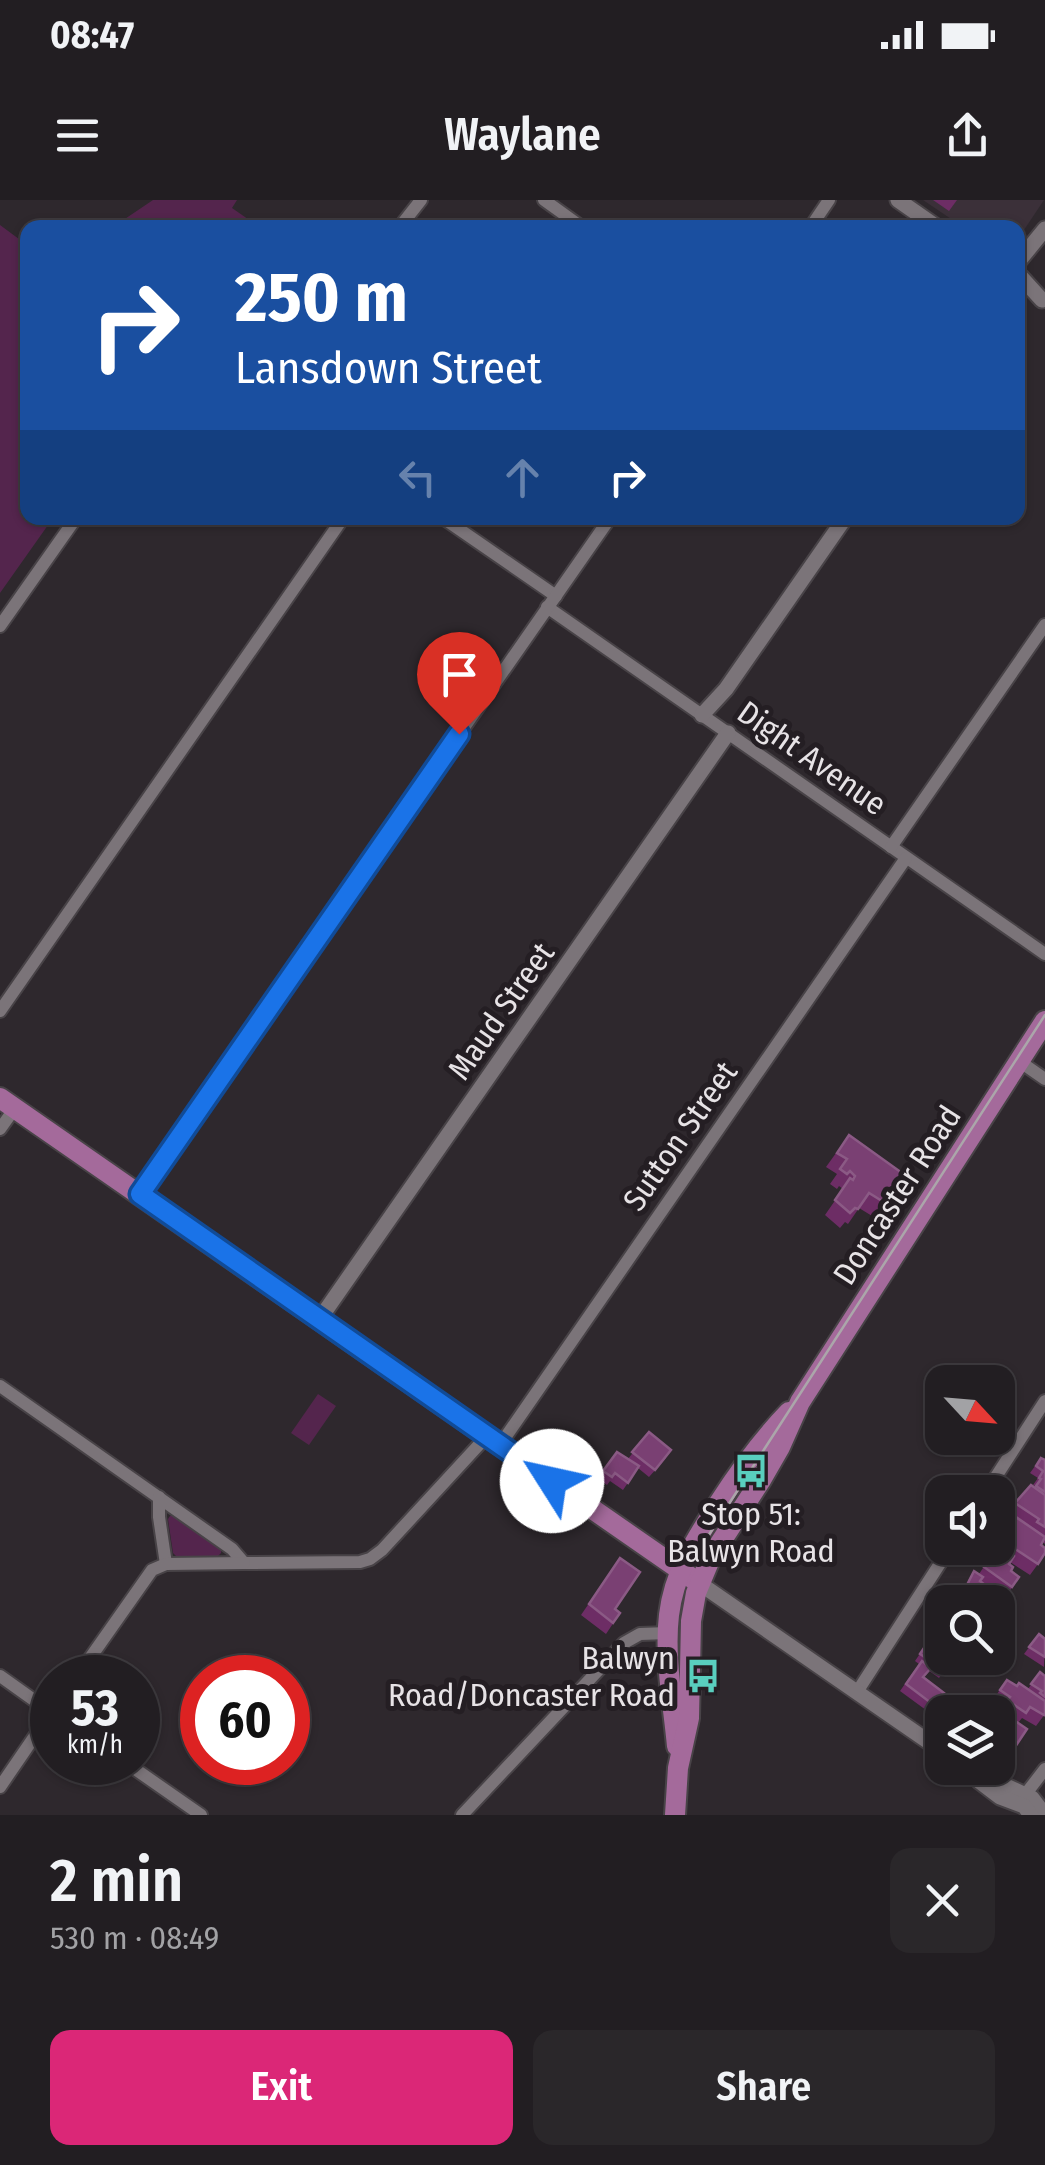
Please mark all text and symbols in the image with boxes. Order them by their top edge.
text: 08:47 [50,12,134,58]
icon: menu [50,108,105,163]
text: Waylane [444,108,601,162]
icon: share [940,108,995,163]
text: 250 m [235,256,408,340]
icon: right [70,260,200,390]
text: Lansdown Street [235,341,542,395]
icon: left [390,450,445,505]
icon: ahead [495,450,550,505]
icon: right [600,450,655,505]
pin [417,632,502,735]
icon: arrive [432,647,487,702]
street label: Dight Avenue [730,693,894,823]
street label: Maud Street [440,935,562,1087]
street label: Sutton Street [615,1054,745,1218]
street label: Doncaster Road [825,1098,969,1292]
north arrow [925,1365,1015,1455]
map controls [925,1365,1015,1785]
position arrow [500,1429,604,1533]
bus stop icon: Stop 51: Balwyn Road [732,1452,770,1490]
button: sound [925,1475,1015,1565]
place label: Stop 51: Balwyn Road [667,1495,835,1570]
button: search [925,1585,1015,1675]
place label: Balwyn Road/Doncaster Road [388,1639,675,1714]
speed limit sign: 60 [180,1655,310,1785]
bus stop icon: Balwyn Road/Doncaster Road [684,1657,722,1695]
text: 53 [71,1678,119,1738]
button: layers [925,1695,1015,1785]
text: km/h [67,1730,123,1760]
text: 2 min [50,1845,183,1917]
button: close [890,1848,995,1953]
text: 530 m · 08:49 [50,1919,219,1957]
button: Exit [50,2030,513,2145]
button: Share [533,2030,995,2145]

